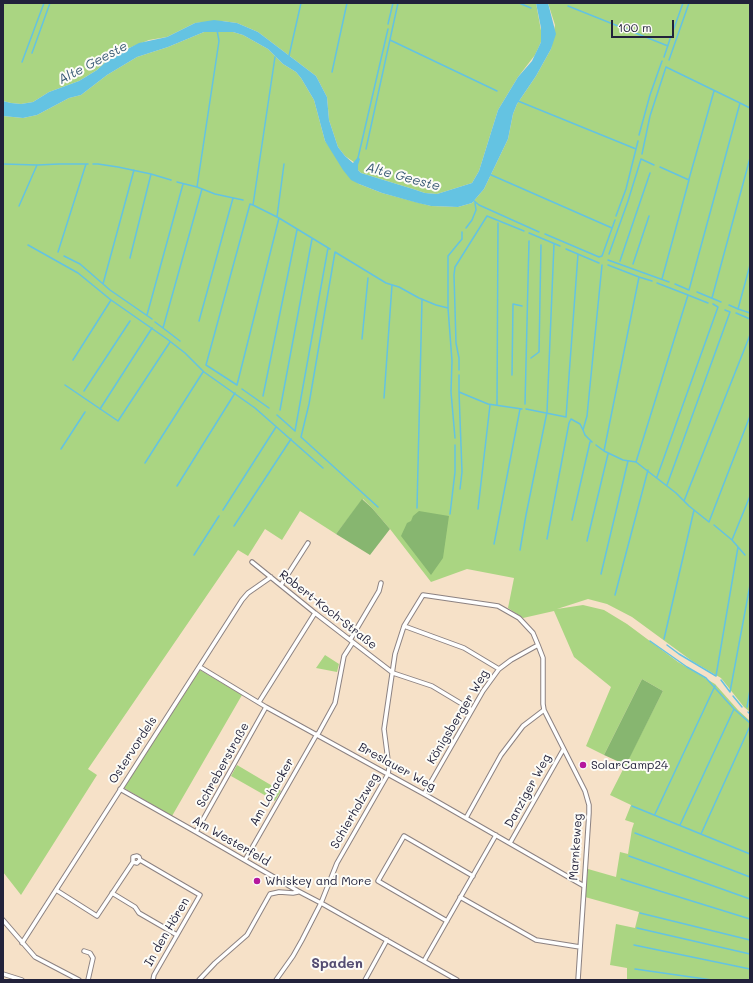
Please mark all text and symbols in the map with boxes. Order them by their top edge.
scale bar [613,12,676,38]
text: 100 m [618,19,652,35]
water label: Alte Geeste [56,38,130,88]
water label: Alte Geeste [364,160,442,194]
street label: Robert-Koch-Straße [276,567,380,653]
street label: Königsberger Weg [424,667,492,767]
street label: Ostervordels [106,714,160,786]
street label: Schreberstraße [194,720,252,810]
street label: Breslauer Weg [356,740,438,794]
street label: Danziger Weg [502,752,554,830]
street label: Am Lohacker [247,755,297,829]
place label: SolarCamp24 [591,758,668,772]
marker: SolarCamp24 [578,760,588,770]
street label: Schierholzweg [328,771,382,851]
street label: Am Westerfeld [190,813,272,869]
street label: Marnkeweg [566,813,586,881]
place label: Whiskey and More [265,874,371,888]
marker: Whiskey and More [252,876,262,886]
street label: In den Hören [142,895,192,969]
district label: Spaden [311,956,363,972]

